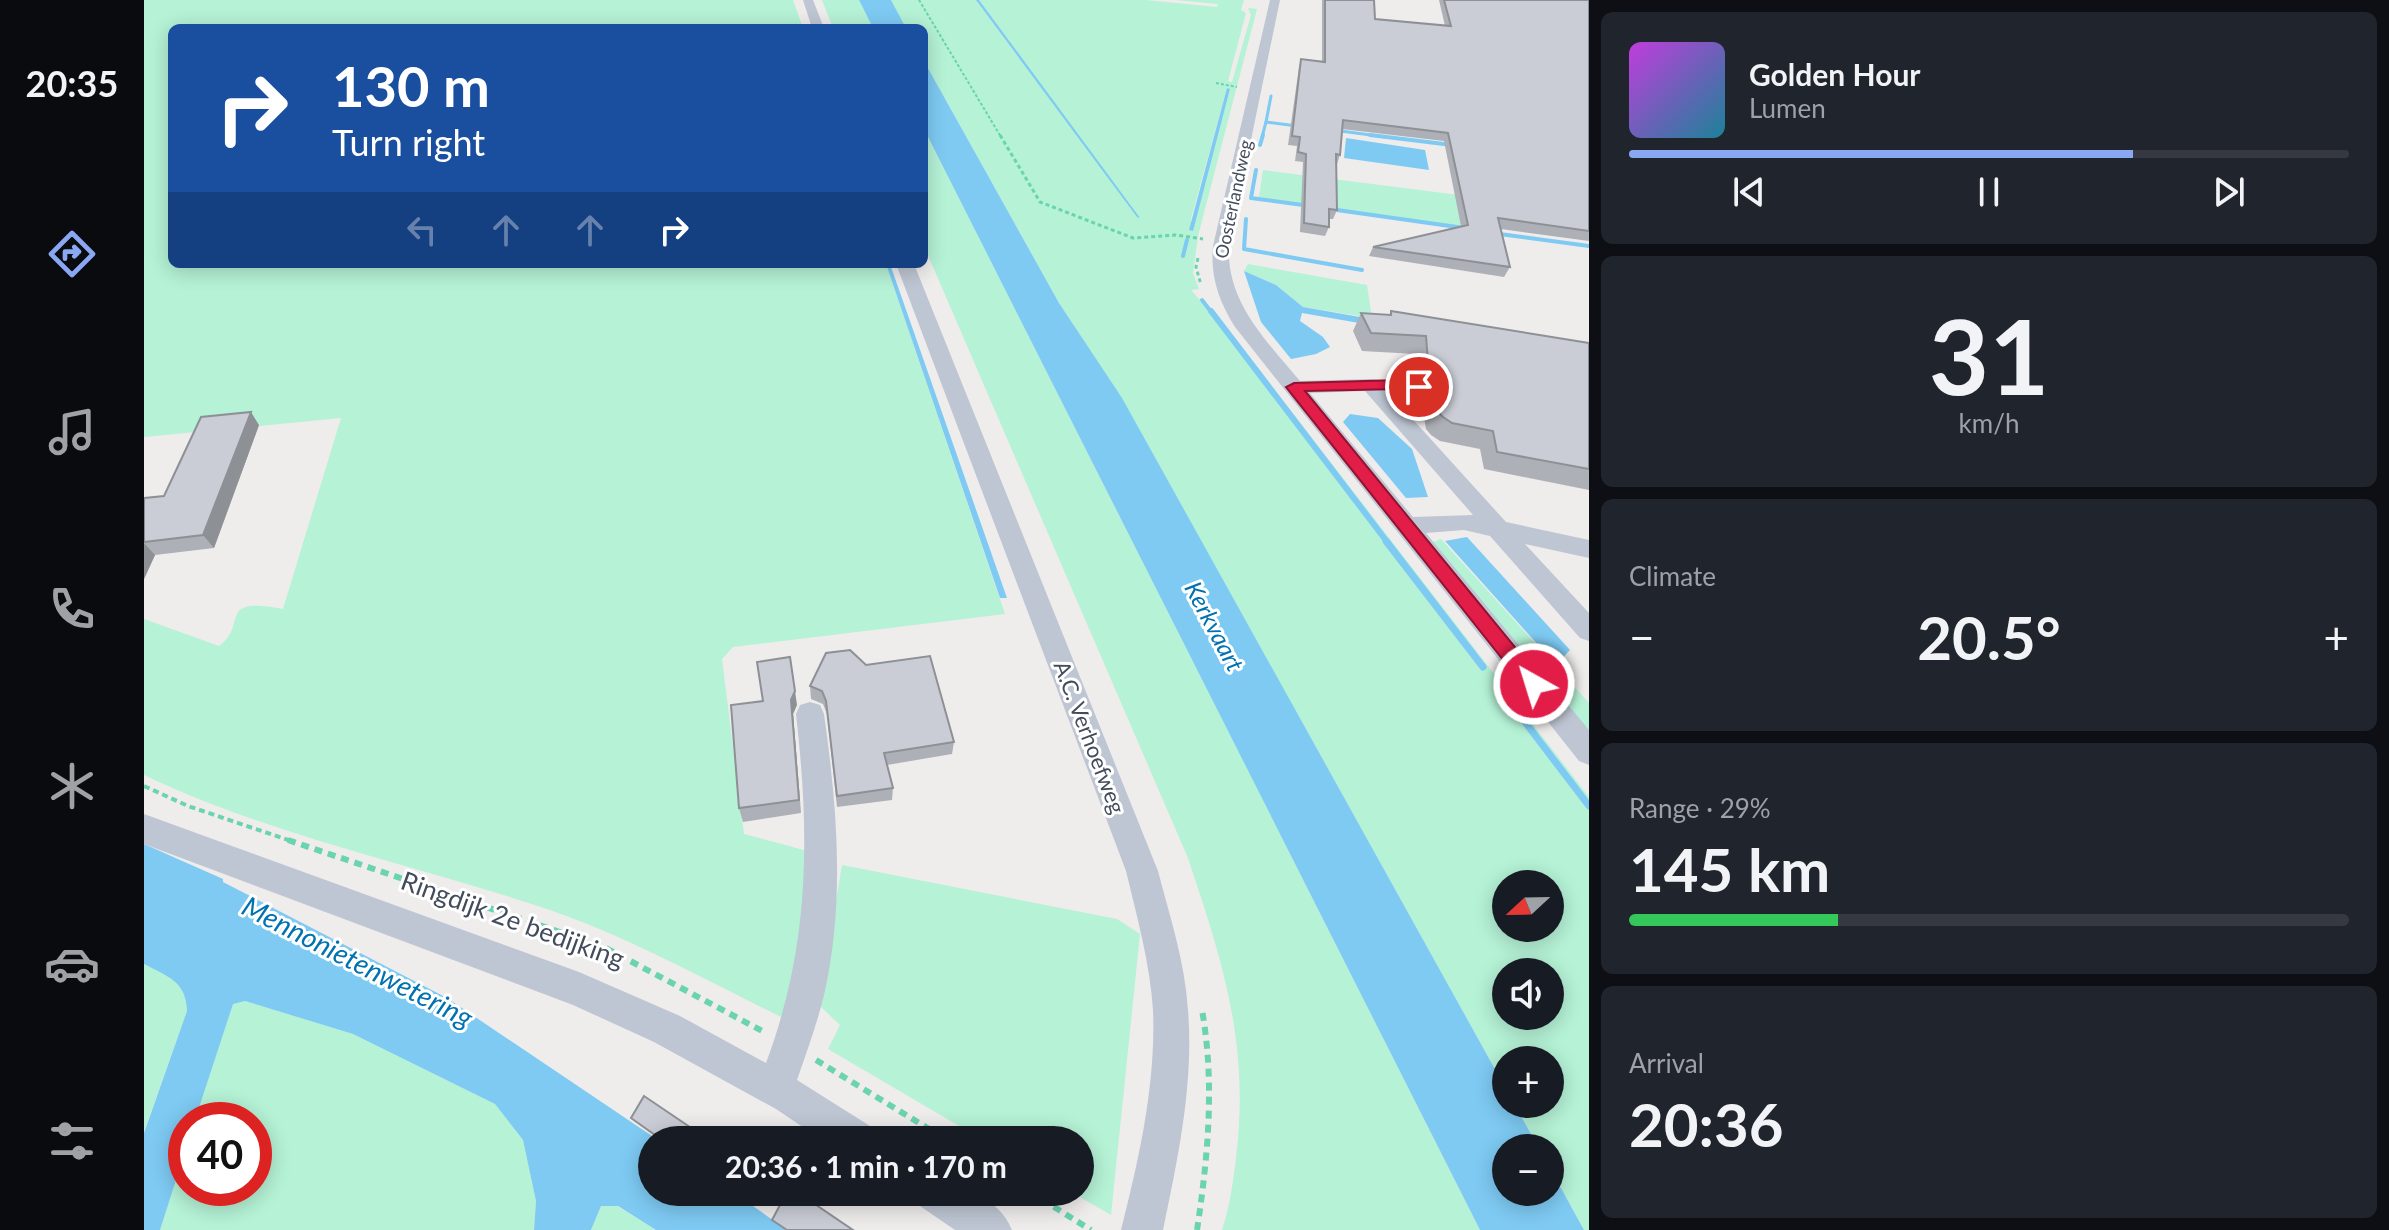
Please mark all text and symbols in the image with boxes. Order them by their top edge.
text: 130 m [332,52,490,119]
icon: right [200,56,304,160]
text: Golden Hour [1749,56,1921,92]
text: 20:35 [26,61,118,105]
text: Lumen [1749,92,1826,124]
text: Turn right [332,120,485,164]
street label: Oosterlandweg [1210,138,1256,260]
icon: previous [1727,170,1771,214]
icon: pause [1967,170,2011,214]
icon: next [2207,170,2251,214]
icon: left [400,208,444,252]
icon: ahead [484,208,528,252]
icon: ahead [568,208,612,252]
icon: right [652,208,696,252]
icon: directions [44,226,100,282]
text: 31 [1929,292,2049,417]
pin [1385,353,1453,421]
icon: arrive [1397,365,1441,409]
icon: music [44,404,100,460]
text: km/h [1959,407,2019,439]
text: Climate [1629,560,1716,592]
water label: Kerkvaart [1179,576,1251,676]
icon: phone [44,581,100,637]
text: 20.5° [1917,601,2061,673]
text: − [1629,611,1655,663]
text: + [2323,611,2349,663]
position arrow [1492,642,1576,726]
street label: A.C. Verhoefweg [1048,657,1132,817]
icon: climate [44,758,100,814]
text: Range · 29% [1629,792,1771,824]
text: 145 km [1629,833,1830,905]
street label: Ringdijk 2e bedijking [397,864,629,974]
north arrow [1492,870,1564,942]
map controls [1492,870,1564,1206]
water label: Mennonietenwetering [237,888,479,1034]
icon: car [44,936,100,992]
button: sound [1492,958,1564,1030]
button: + [1492,1046,1564,1118]
text: Arrival [1629,1047,1704,1079]
text: 20:36 [1629,1088,1784,1160]
speed limit sign: 40 [168,1102,272,1206]
icon: filters [44,1113,100,1169]
button: − [1492,1134,1564,1206]
text: 20:36 · 1 min · 170 m [725,1148,1007,1184]

